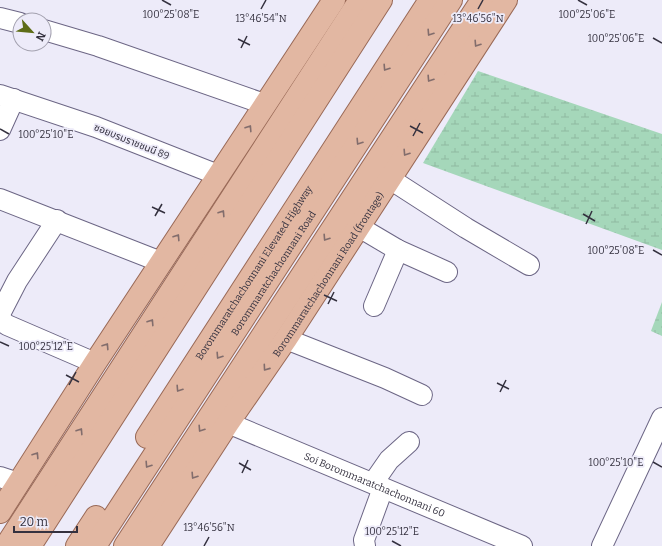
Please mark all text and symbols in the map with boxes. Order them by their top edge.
text: 100°25'08"E [143,9,199,21]
text: 100°25'06"E [559,9,615,21]
north arrow [12,12,52,52]
text: 13°46'54"N [235,13,287,25]
text: 13°46'56"N [452,13,504,25]
one-way arrow [427,29,435,36]
text: N [33,30,48,43]
text: 100°25'06"E [588,33,644,45]
one-way arrow [475,40,482,47]
one-way arrow [383,64,391,71]
one-way arrow [427,75,435,82]
street label: ซอยบรมราชชนนี 89 [92,121,171,163]
one-way arrow [244,126,251,133]
text: 100°25'10"E [19,129,73,141]
one-way arrow [357,137,364,144]
one-way arrow [404,149,411,156]
street label: Borommaratchachonnani Elevated Highway [194,183,316,362]
street label: Borommaratchachonnani Road (frontage) [271,189,387,359]
street label: Borommaratchachonnani Road [229,209,319,338]
one-way arrow [217,210,224,217]
one-way arrow [173,234,180,241]
one-way arrow [323,234,331,241]
text: 100°25'08"E [588,245,644,257]
one-way arrow [146,319,154,326]
text: 100°25'12"E [19,341,73,353]
one-way arrow [101,343,109,350]
one-way arrow [216,352,224,359]
one-way arrow [264,363,271,370]
one-way arrow [176,385,183,392]
one-way arrow [199,425,206,432]
one-way arrow [75,428,83,435]
street label: Soi Borommaratchachonnani 60 [302,450,447,520]
one-way arrow [31,452,38,459]
text: 100°25'10"E [589,457,643,469]
one-way arrow [145,461,152,468]
one-way arrow [192,471,199,478]
scale bar [14,508,77,534]
text: 20 m [20,515,49,529]
text: 13°46'56"N [183,522,235,534]
text: 100°25'12"E [365,526,419,538]

